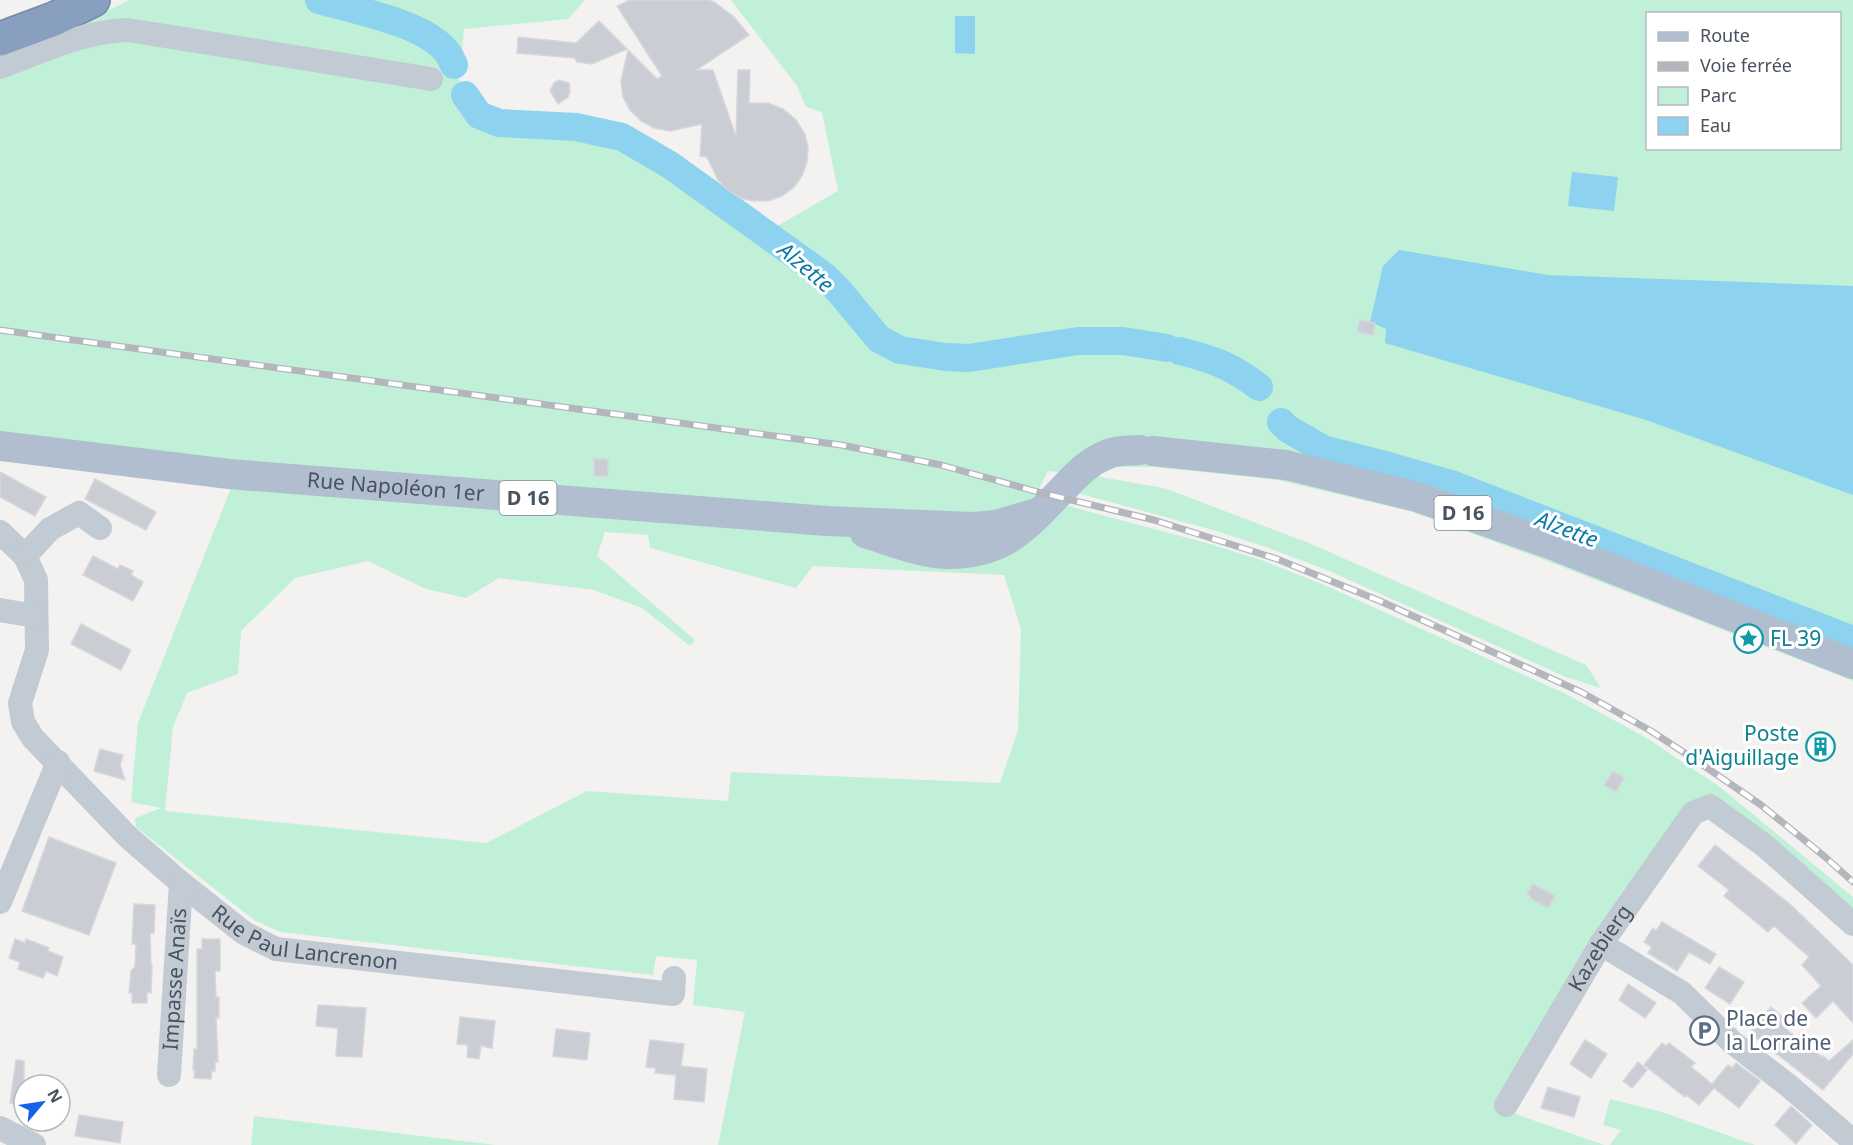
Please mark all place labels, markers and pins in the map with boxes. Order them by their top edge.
place icon: FL 39 [1733,623,1765,655]
place label: FL 39 [1770,624,1821,652]
place label: Poste d'Aiguillage [1685,719,1799,771]
building icon: Poste d'Aiguillage [1804,730,1836,762]
place label: Place de la Lorraine [1726,1004,1831,1056]
parking icon: Place de la Lorraine [1689,1015,1721,1047]

